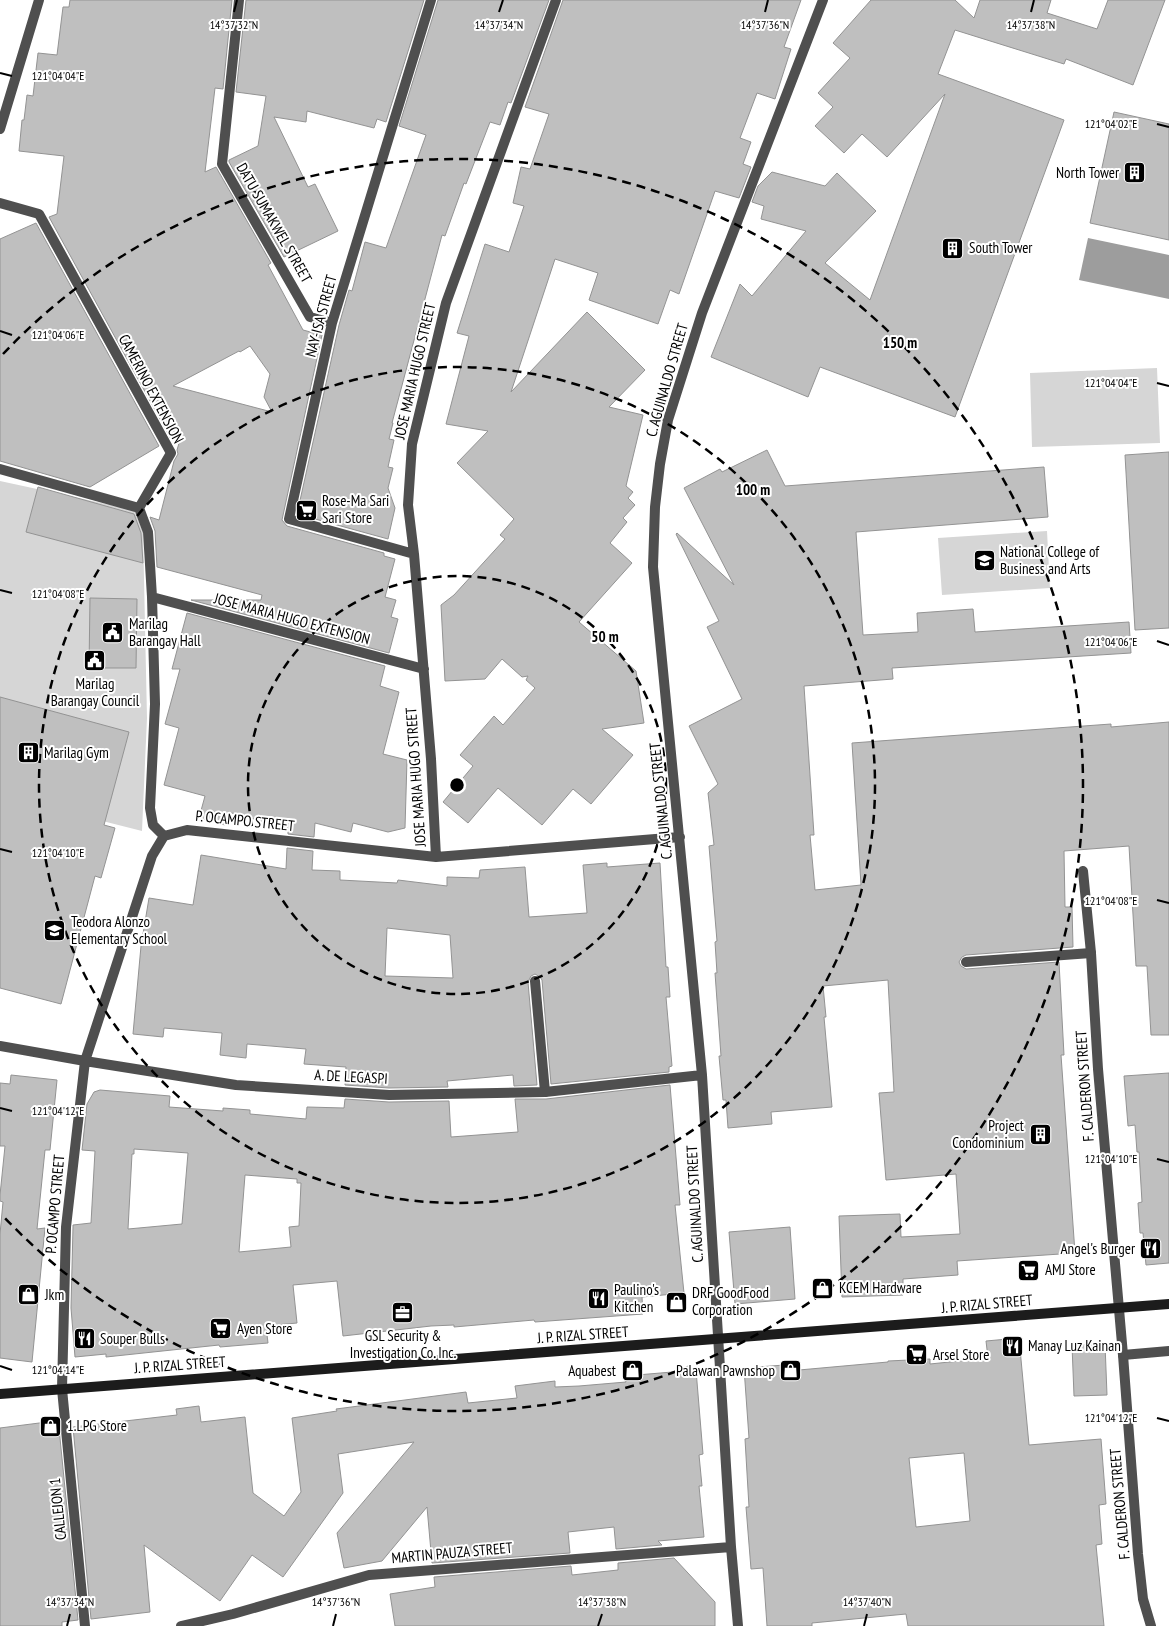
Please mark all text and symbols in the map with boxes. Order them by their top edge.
text: 14°37'32"N [210,17,258,32]
text: 14°37'34"N [475,17,523,32]
text: 14°37'36"N [741,17,789,32]
text: 14°37'38"N [1007,17,1055,32]
text: 121°04'04"E [32,68,84,83]
text: 121°04'02"E [1085,116,1137,131]
street label: DATU SUMAKWEL STREET [232,160,317,286]
building icon: North Tower [1123,161,1147,185]
place label: North Tower [1056,163,1120,182]
building icon: South Tower [941,236,965,260]
place label: South Tower [969,238,1033,257]
street label: NAY-ISA STREET [300,272,341,359]
street label: JOSE MARIA HUGO STREET [389,300,440,442]
street label: C. AGUINALDO STREET [641,321,692,439]
text: 121°04'06"E [32,327,84,342]
street label: CAMERINO EXTENSION [115,331,188,447]
text: 150 m [883,333,917,352]
text: 121°04'04"E [1085,375,1137,390]
text: 100 m [736,480,770,499]
place label: Rose-Ma Sari Sari Store [322,491,389,527]
supermarket icon: Rose-Ma Sari Sari Store [294,498,318,522]
place label: National College of Business and Arts [1000,542,1100,578]
school or university icon: National College of Business and Arts [972,549,996,573]
text: 121°04'08"E [32,586,84,601]
street label: JOSE MARIA HUGO EXTENSION [211,588,372,648]
place label: Marilag Barangay Hall [129,614,201,650]
public building icon: Marilag Barangay Hall [101,621,125,645]
text: 50 m [591,627,619,646]
text: 121°04'06"E [1085,634,1137,649]
public building icon: Marilag Barangay Council [83,649,107,673]
place label: Marilag Barangay Council [51,674,140,710]
street label: JOSE MARIA HUGO STREET [401,706,430,848]
building icon: Marilag Gym [16,741,40,765]
street label: C. AGUINALDO STREET [645,741,676,860]
place label: Marilag Gym [44,743,109,762]
centre of rings [448,776,466,794]
street label: P. OCAMPO STREET [195,806,296,835]
text: 121°04'10"E [32,845,84,860]
text: 121°04'08"E [1085,893,1137,908]
place label: Teodora Alonzo Elementary School [71,912,168,948]
school or university icon: Teodora Alonzo Elementary School [43,919,67,943]
street label: F. CALDERON STREET [1071,1030,1098,1142]
street label: A. DE LEGASPI [314,1065,388,1088]
text: 121°04'12"E [32,1103,84,1118]
place label: Project Condominium [952,1116,1024,1152]
building icon: Project Condominium [1028,1123,1052,1147]
street label: C. AGUINALDO STREET [682,1145,707,1263]
text: 121°04'10"E [1085,1151,1137,1166]
street label: P. OCAMPO STREET [41,1153,68,1254]
restaurant icon: Angel's Burger [1139,1237,1163,1261]
place label: Angel's Burger [1060,1239,1136,1258]
supermarket icon: AMJ Store [1017,1258,1041,1282]
place label: AMJ Store [1045,1260,1096,1279]
shop icon: KCEM Hardware [811,1276,835,1300]
place label: KCEM Hardware [839,1278,922,1297]
place label: Paulino's Kitchen [614,1280,659,1316]
shop icon: Jkm [17,1283,41,1307]
place label: DRF GoodFood Corporation [692,1283,769,1319]
place label: Jkm [44,1285,64,1304]
restaurant icon: Paulino's Kitchen [586,1287,610,1311]
shop icon: DRF GoodFood Corporation [664,1290,688,1314]
street label: J. P. RIZAL STREET [940,1290,1034,1317]
office icon: GSL Security & Investigation Co. Inc. [391,1301,415,1325]
supermarket icon: Ayen Store [209,1317,233,1341]
place label: Ayen Store [237,1319,292,1338]
street label: J. P. RIZAL STREET [536,1322,630,1347]
place label: GSL Security & Investigation Co. Inc. [350,1326,457,1362]
restaurant icon: Souper Bulls [72,1327,96,1351]
place label: Souper Bulls [100,1329,165,1348]
restaurant icon: Manay Luz Kainan [1000,1334,1024,1358]
place label: Manay Luz Kainan [1028,1336,1121,1355]
supermarket icon: Arsel Store [905,1343,929,1367]
place label: Arsel Store [933,1345,989,1364]
street label: J. P. RIZAL STREET [133,1352,227,1377]
shop icon: Aquabest [620,1359,644,1383]
shop icon: Palawan Pawnshop [779,1359,803,1383]
place label: Aquabest [568,1361,616,1380]
place label: Palawan Pawnshop [676,1361,775,1380]
text: 121°04'14"E [32,1362,84,1377]
text: 121°04'12"E [1085,1410,1137,1425]
shop icon: 1.LPG Store [39,1414,63,1438]
place label: 1.LPG Store [67,1416,127,1435]
street label: F. CALDERON STREET [1105,1447,1134,1560]
street label: CALLEJON 1 [45,1477,70,1541]
street label: MARTIN PAUZA STREET [391,1538,514,1567]
text: 14°37'34"N [46,1594,94,1609]
text: 14°37'36"N [312,1594,360,1609]
text: 14°37'38"N [578,1594,626,1609]
text: 14°37'40"N [843,1594,891,1609]

